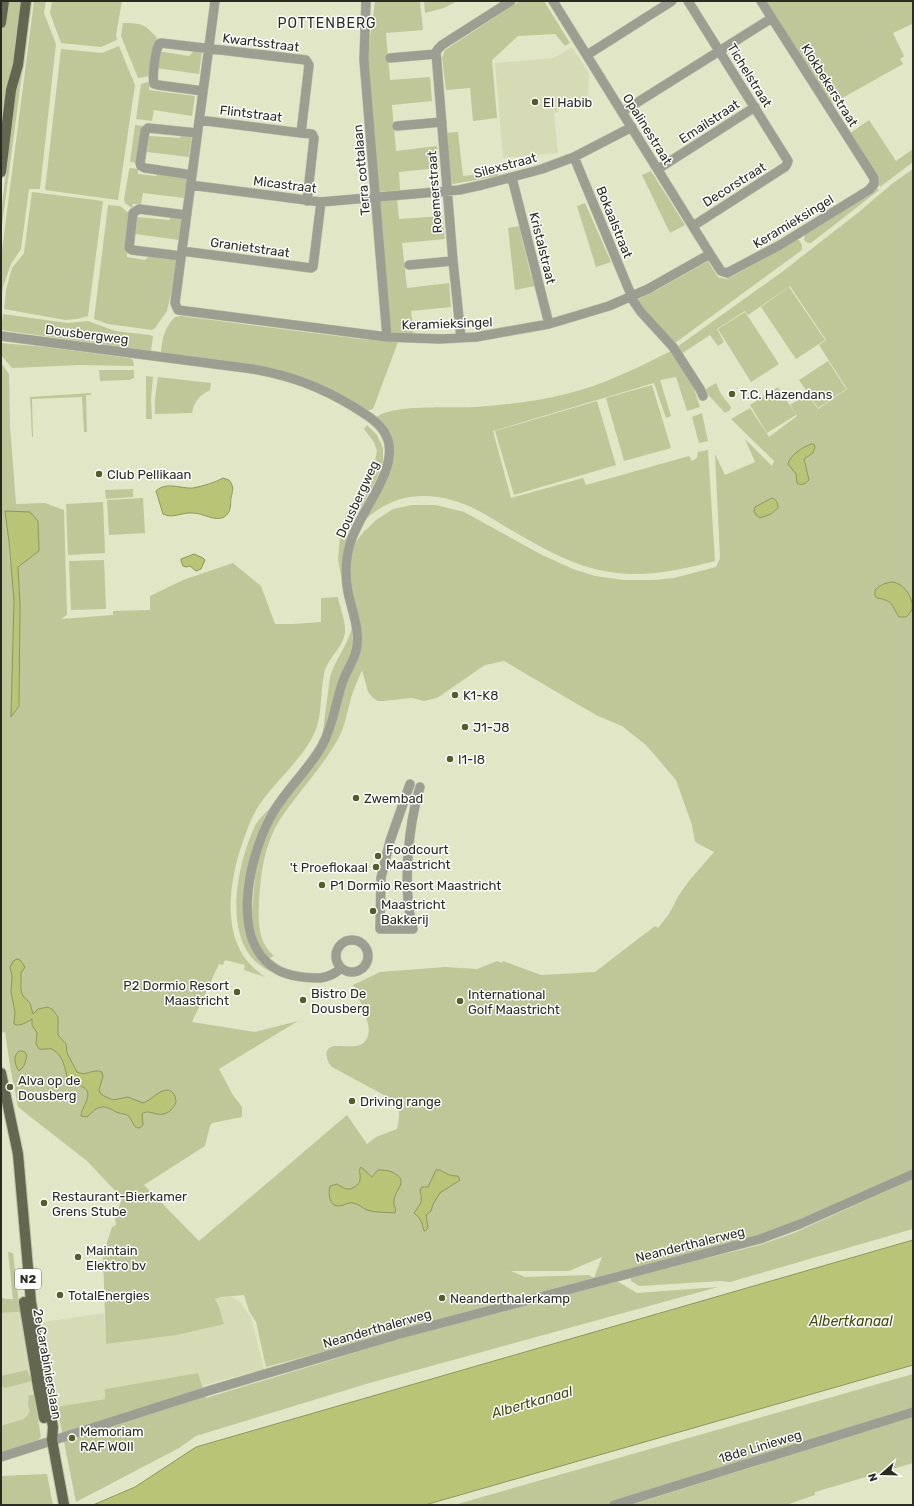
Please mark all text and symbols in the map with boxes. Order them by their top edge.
district label: POTTENBERG [277,15,377,32]
street label: Kwartsstraat [222,30,300,55]
street label: Tichelstraat [724,41,775,110]
street label: Klokbekerstraat [798,41,861,129]
street label: Opalinestraat [620,91,675,168]
place label: El Habib [543,95,593,110]
street label: Emailstraat [676,96,742,146]
marker: El Habib [530,97,540,107]
street label: Flintstraat [219,102,283,125]
street label: Terra cottalaan [350,124,373,216]
street label: Roemerstraat [424,150,445,234]
street label: Silexstraat [472,150,538,181]
street label: Decorstraat [700,159,769,210]
street label: Micastraat [252,173,317,196]
street label: Bokaalstraat [593,184,636,260]
street label: Keramieksingel [750,192,837,252]
street label: Kristalstraat [526,210,559,286]
street label: Granietstraat [209,234,291,260]
street label: Keramieksingel [401,314,493,334]
street label: Dousbergweg [44,322,129,348]
place label: T.C. Hazendans [740,387,833,402]
marker: T.C. Hazendans [727,389,737,399]
street label: Dousbergweg [333,458,383,541]
place label: Club Pellikaan [107,467,191,482]
marker: Club Pellikaan [94,469,104,479]
place label: K1-K8 [463,688,498,703]
marker: K1-K8 [450,690,460,700]
place label: J1-J8 [473,720,509,735]
marker: J1-J8 [460,722,470,732]
place label: I1-I8 [458,752,485,767]
marker: I1-I8 [445,754,455,764]
place label: Zwembad [364,791,423,806]
marker: Zwembad [351,793,361,803]
place label: Foodcourt Maastricht [386,842,451,872]
marker: Foodcourt Maastricht [373,851,383,861]
place label: 't Proeflokaal [290,860,368,875]
marker: 't Proeflokaal [371,862,381,872]
place label: P1 Dormio Resort Maastricht [330,878,501,893]
marker: P1 Dormio Resort Maastricht [317,880,327,890]
place label: Maastricht Bakkerij [381,897,446,927]
marker: Maastricht Bakkerij [368,906,378,916]
place label: P2 Dormio Resort Maastricht [123,978,229,1008]
place label: Bistro De Dousberg [311,986,369,1017]
marker: P2 Dormio Resort Maastricht [232,987,242,997]
place label: International Golf Maastricht [468,987,560,1017]
marker: Bistro De Dousberg [298,995,308,1005]
marker: International Golf Maastricht [455,996,465,1006]
place label: Alva op de Dousberg [18,1073,81,1104]
marker: Alva op de Dousberg [5,1082,15,1092]
place label: Driving range [360,1094,441,1110]
marker: Driving range [347,1096,357,1106]
place label: Restaurant-Bierkamer Grens Stube [52,1189,187,1219]
marker: Restaurant-Bierkamer Grens Stube [39,1198,49,1208]
street label: Neanderthalerweg [634,1224,747,1266]
place label: Maintain Elektro bv [86,1243,146,1273]
marker: Maintain Elektro bv [73,1252,83,1262]
road number: N2 [15,1269,41,1289]
place label: TotalEnergies [68,1288,150,1304]
marker: TotalEnergies [55,1290,65,1300]
place label: Neanderthalerkamp [450,1291,570,1306]
marker: Neanderthalerkamp [437,1293,447,1303]
street label: Neanderthalerweg [321,1306,433,1352]
street label: 2e Carabinierslaan [30,1308,65,1421]
water label: Albertkanaal [808,1313,893,1330]
water label: Albertkanaal [489,1383,575,1422]
place label: Memoriam RAF WOII [80,1424,143,1454]
street label: 18de Linieweg [717,1427,804,1467]
marker: Memoriam RAF WOII [67,1433,77,1443]
north arrow [862,1454,902,1494]
text: N [866,1471,881,1483]

